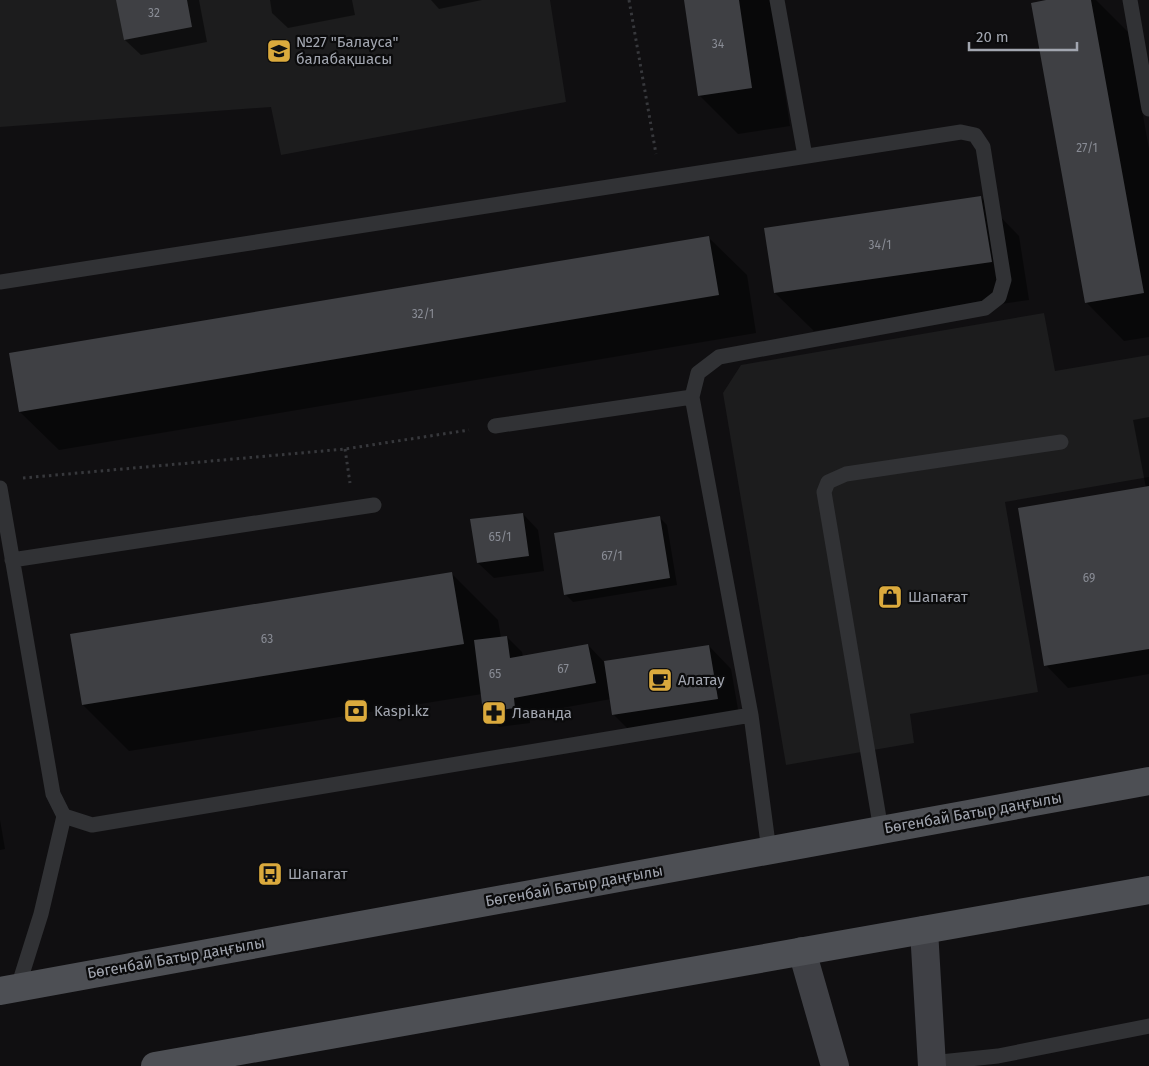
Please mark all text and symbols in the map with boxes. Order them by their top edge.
house number: 32 [148,6,160,20]
scale bar [969,20,1076,52]
text: 20 m [976,28,1009,46]
place label: №27 "Балауса" балабақшасы [296,33,398,68]
house number: 34 [712,37,725,51]
school or university icon: №27 "Балауса" балабақшасы [266,38,292,64]
house number: 27/1 [1076,141,1098,155]
house number: 34/1 [869,238,891,252]
house number: 32/1 [412,307,434,321]
house number: 65/1 [489,530,511,544]
house number: 67/1 [601,549,623,563]
house number: 69 [1083,571,1095,585]
shop icon: Шапағат [877,584,903,610]
place label: Шапағат [908,588,968,606]
house number: 63 [261,632,273,646]
house number: 67 [557,662,569,676]
house number: 65 [489,667,501,681]
cafe icon: Алатау [647,667,673,693]
place label: Алатау [678,671,725,689]
bank icon: Kaspi.kz [343,698,369,724]
pharmacy icon: Лаванда [481,700,507,726]
place label: Kaspi.kz [374,702,429,720]
place label: Лаванда [512,704,572,722]
street label: Бөгенбай Батыр даңғылы [883,788,1063,838]
bus stop icon: Шапагат [257,861,283,887]
street label: Бөгенбай Батыр даңғылы [484,861,664,911]
place label: Шапагат [288,865,348,883]
street label: Бөгенбай Батыр даңғылы [86,933,266,983]

